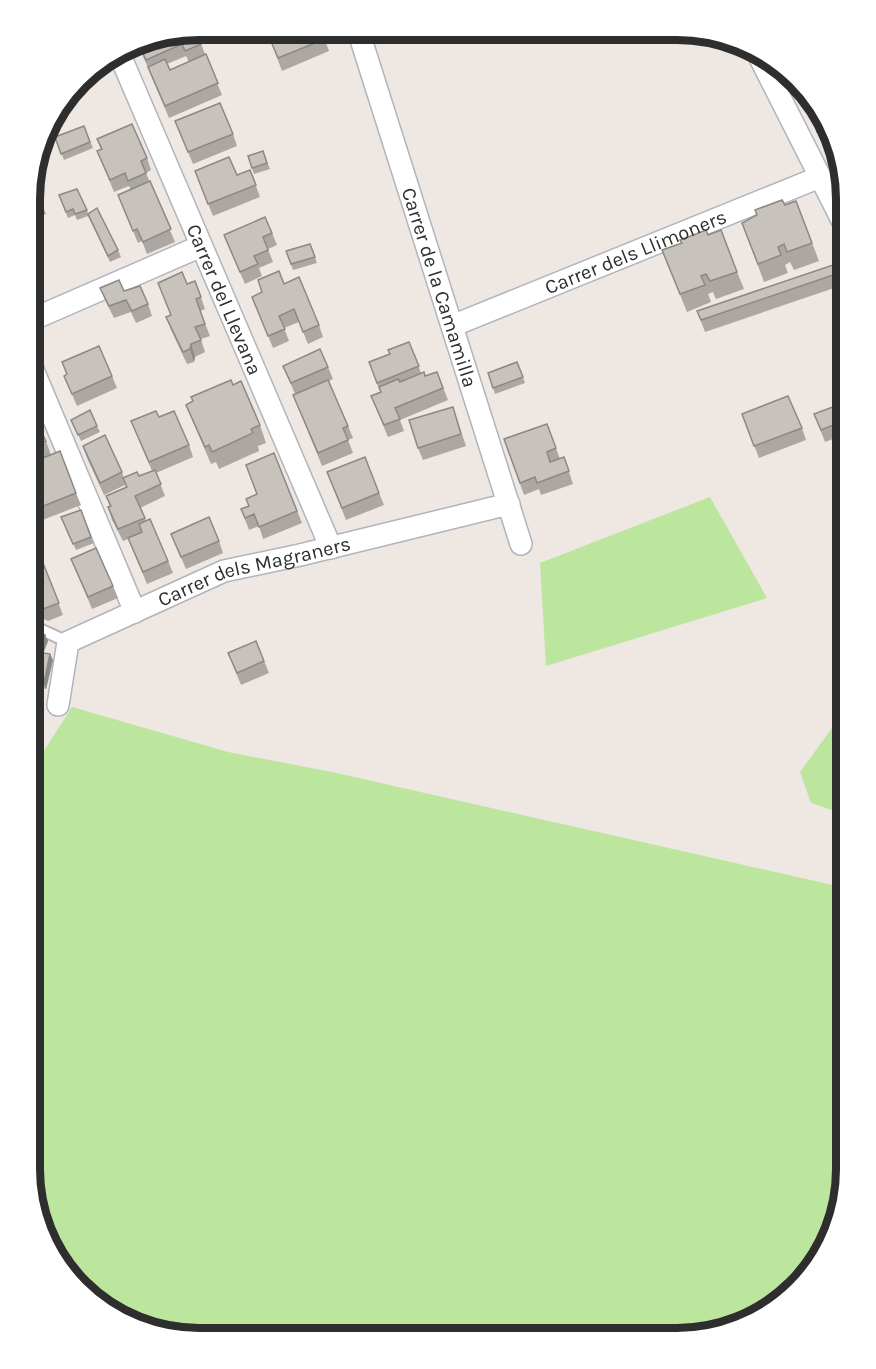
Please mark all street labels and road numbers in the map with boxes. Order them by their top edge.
street label: Carrer de la Camamilla [397,185,482,390]
street label: Carrer dels Llimoners [542,205,730,299]
street label: Carrer del Llevana [182,221,266,379]
street label: Carrer dels Magraners [154,532,353,612]

